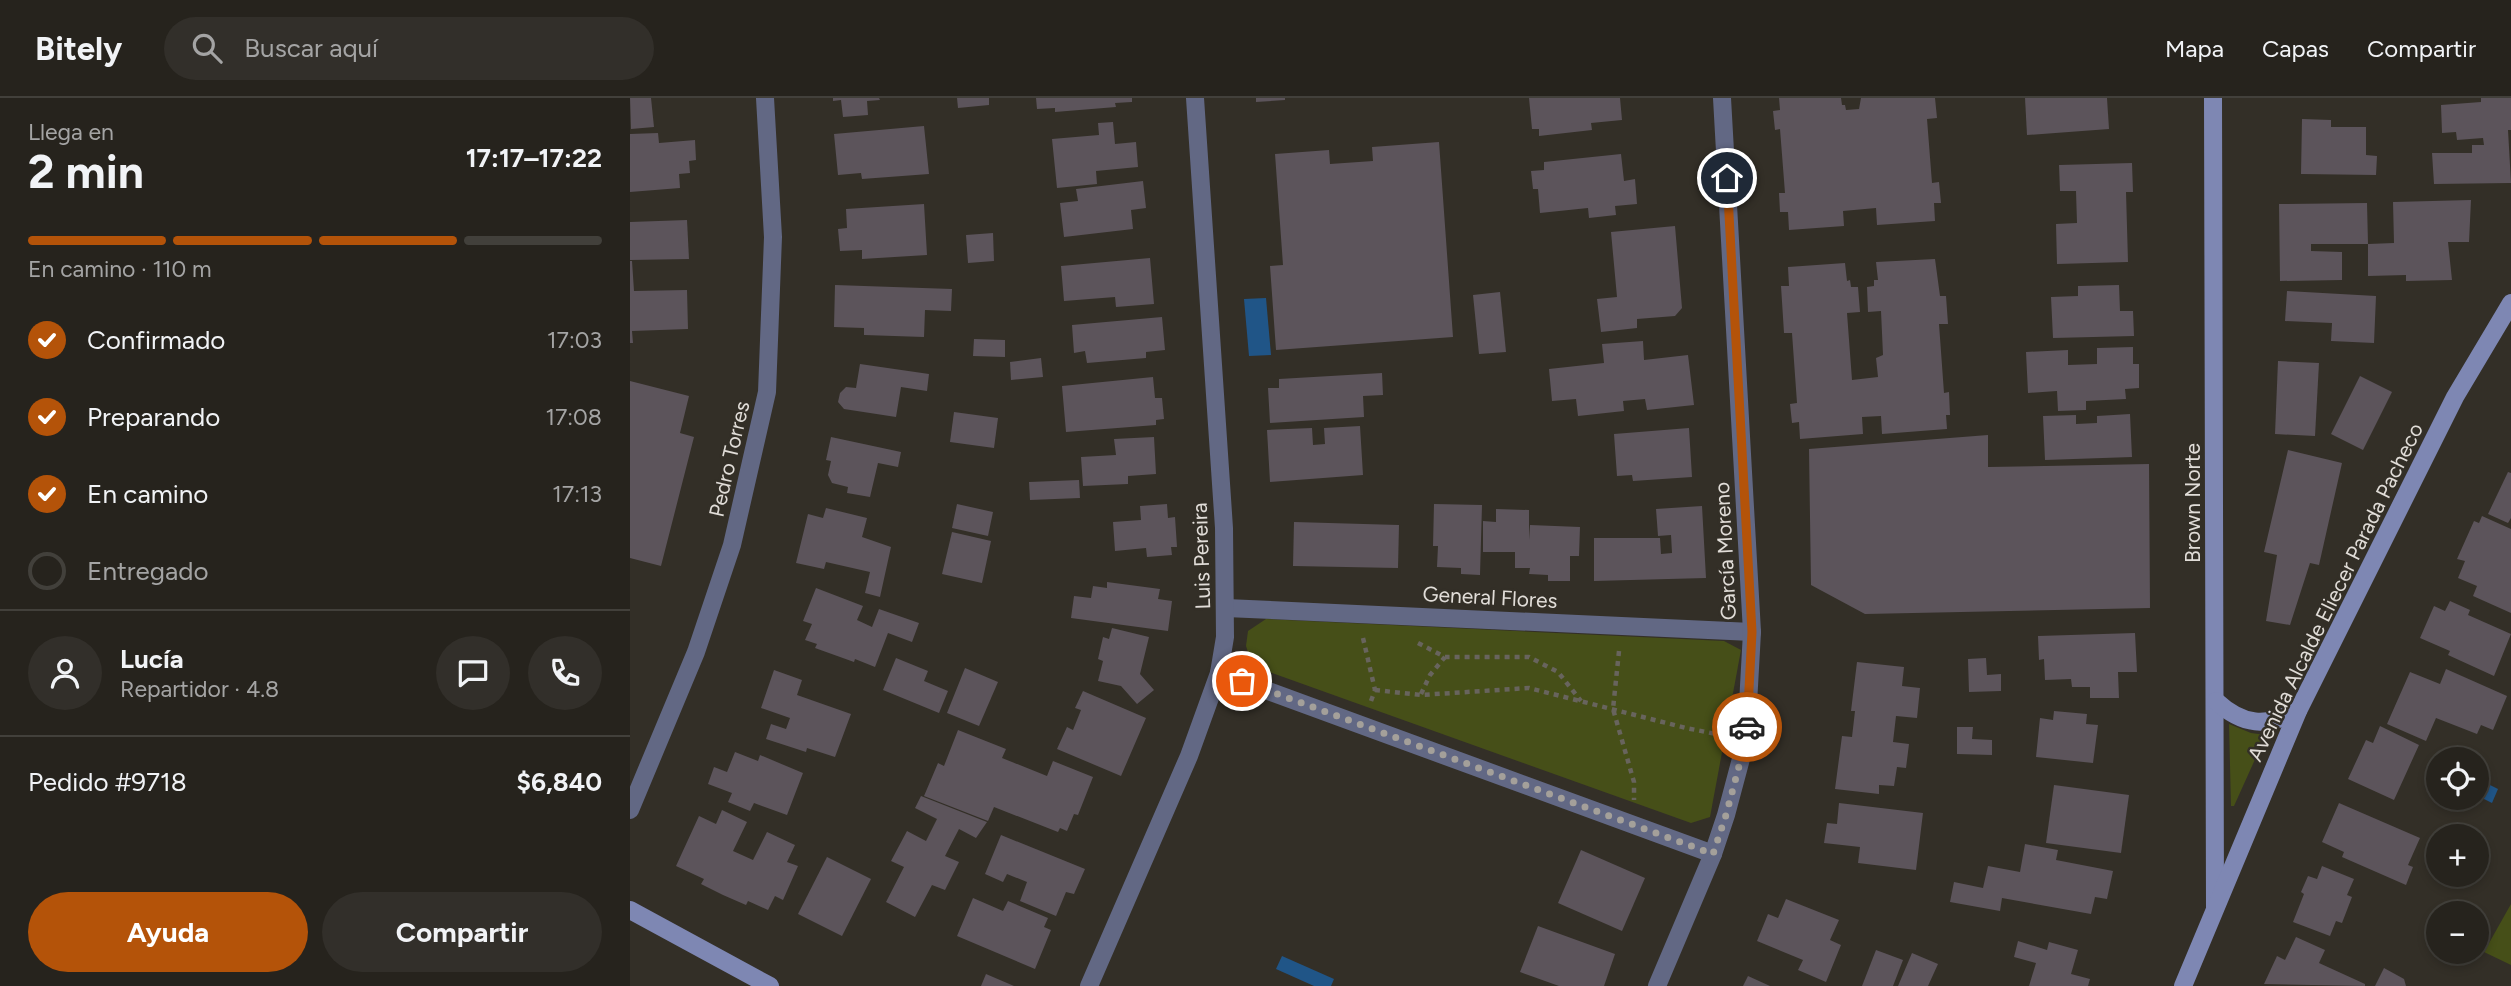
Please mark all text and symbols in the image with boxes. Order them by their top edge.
search box [164,17,654,80]
text: Bitely [35,29,122,68]
icon: search [188,29,226,67]
text: Buscar aquí [244,32,378,64]
text: Mapa [2165,34,2224,63]
text: Capas [2262,34,2329,63]
text: Compartir [2367,34,2476,63]
text: Llega en [28,118,114,146]
text: 17:17–17:22 [466,142,602,174]
text: 2 min [28,144,144,200]
pin [1697,148,1757,208]
icon: home [1708,159,1746,197]
text: En camino · 110 m [28,255,212,283]
icon: check [28,321,66,359]
text: Confirmado [87,324,225,356]
text: 17:03 [547,326,602,354]
icon: check [28,398,66,436]
street label: Pedro Torres [704,399,754,519]
text: Preparando [87,401,220,433]
text: 17:08 [545,403,602,431]
street label: Avenida Alcalde Eliecer Parada Pacheco [2242,419,2428,765]
street label: Brown Norte [2180,443,2205,563]
icon: check [28,475,66,513]
text: En camino [87,478,208,510]
text: 17:13 [552,480,602,508]
street label: García Moreno [1709,481,1741,621]
street label: Luis Pereira [1187,502,1215,610]
text: Entregado [87,555,209,587]
street label: General Flores [1422,581,1558,613]
button: person [28,636,102,710]
button: chat [436,636,510,710]
button: phone [528,636,602,710]
text: Lucía [120,643,184,675]
pin [1212,651,1272,711]
icon: bag [1223,662,1261,700]
text: Repartidor · 4.8 [120,675,279,703]
courier [1712,692,1782,762]
icon: car [1728,708,1766,746]
map controls [2426,747,2489,964]
button: locate [2426,747,2489,810]
text: Pedido #9718 [28,766,187,798]
text: $6,840 [517,766,602,798]
button: + [2426,824,2489,887]
button: Ayuda [28,892,308,972]
button: Compartir [322,892,602,972]
button: − [2426,901,2489,964]

